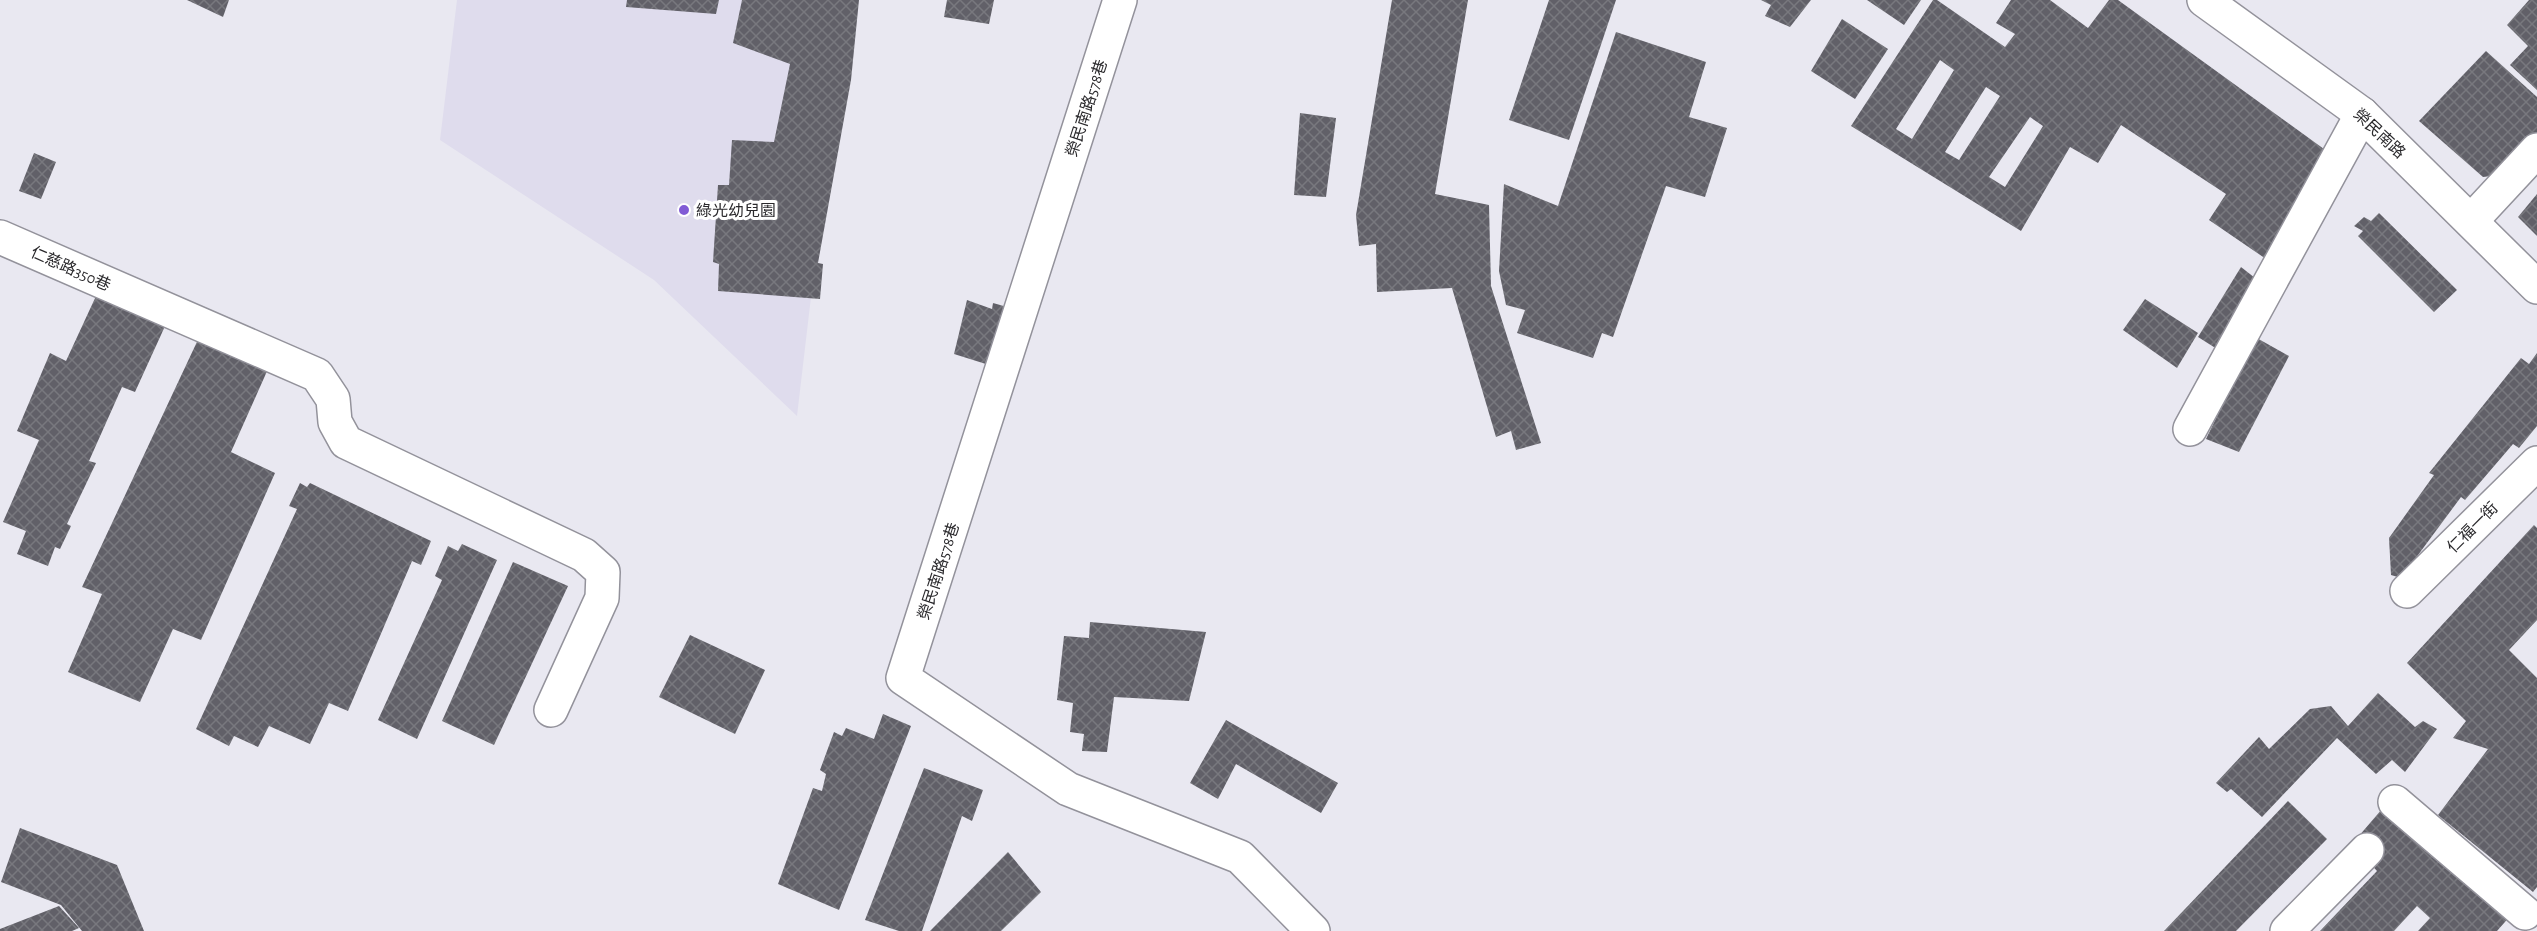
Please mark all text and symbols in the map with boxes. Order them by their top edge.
street label: 榮民南路578巷 [1063,58,1110,159]
street label: 榮民南路 [2350,105,2409,161]
place label: 綠光幼兒園 [696,202,776,219]
marker: 綠光幼兒園 [677,203,691,217]
street label: 仁慈路350巷 [28,243,113,294]
street label: 仁福一街 [2444,499,2501,556]
street label: 榮民南路578巷 [915,521,962,622]

